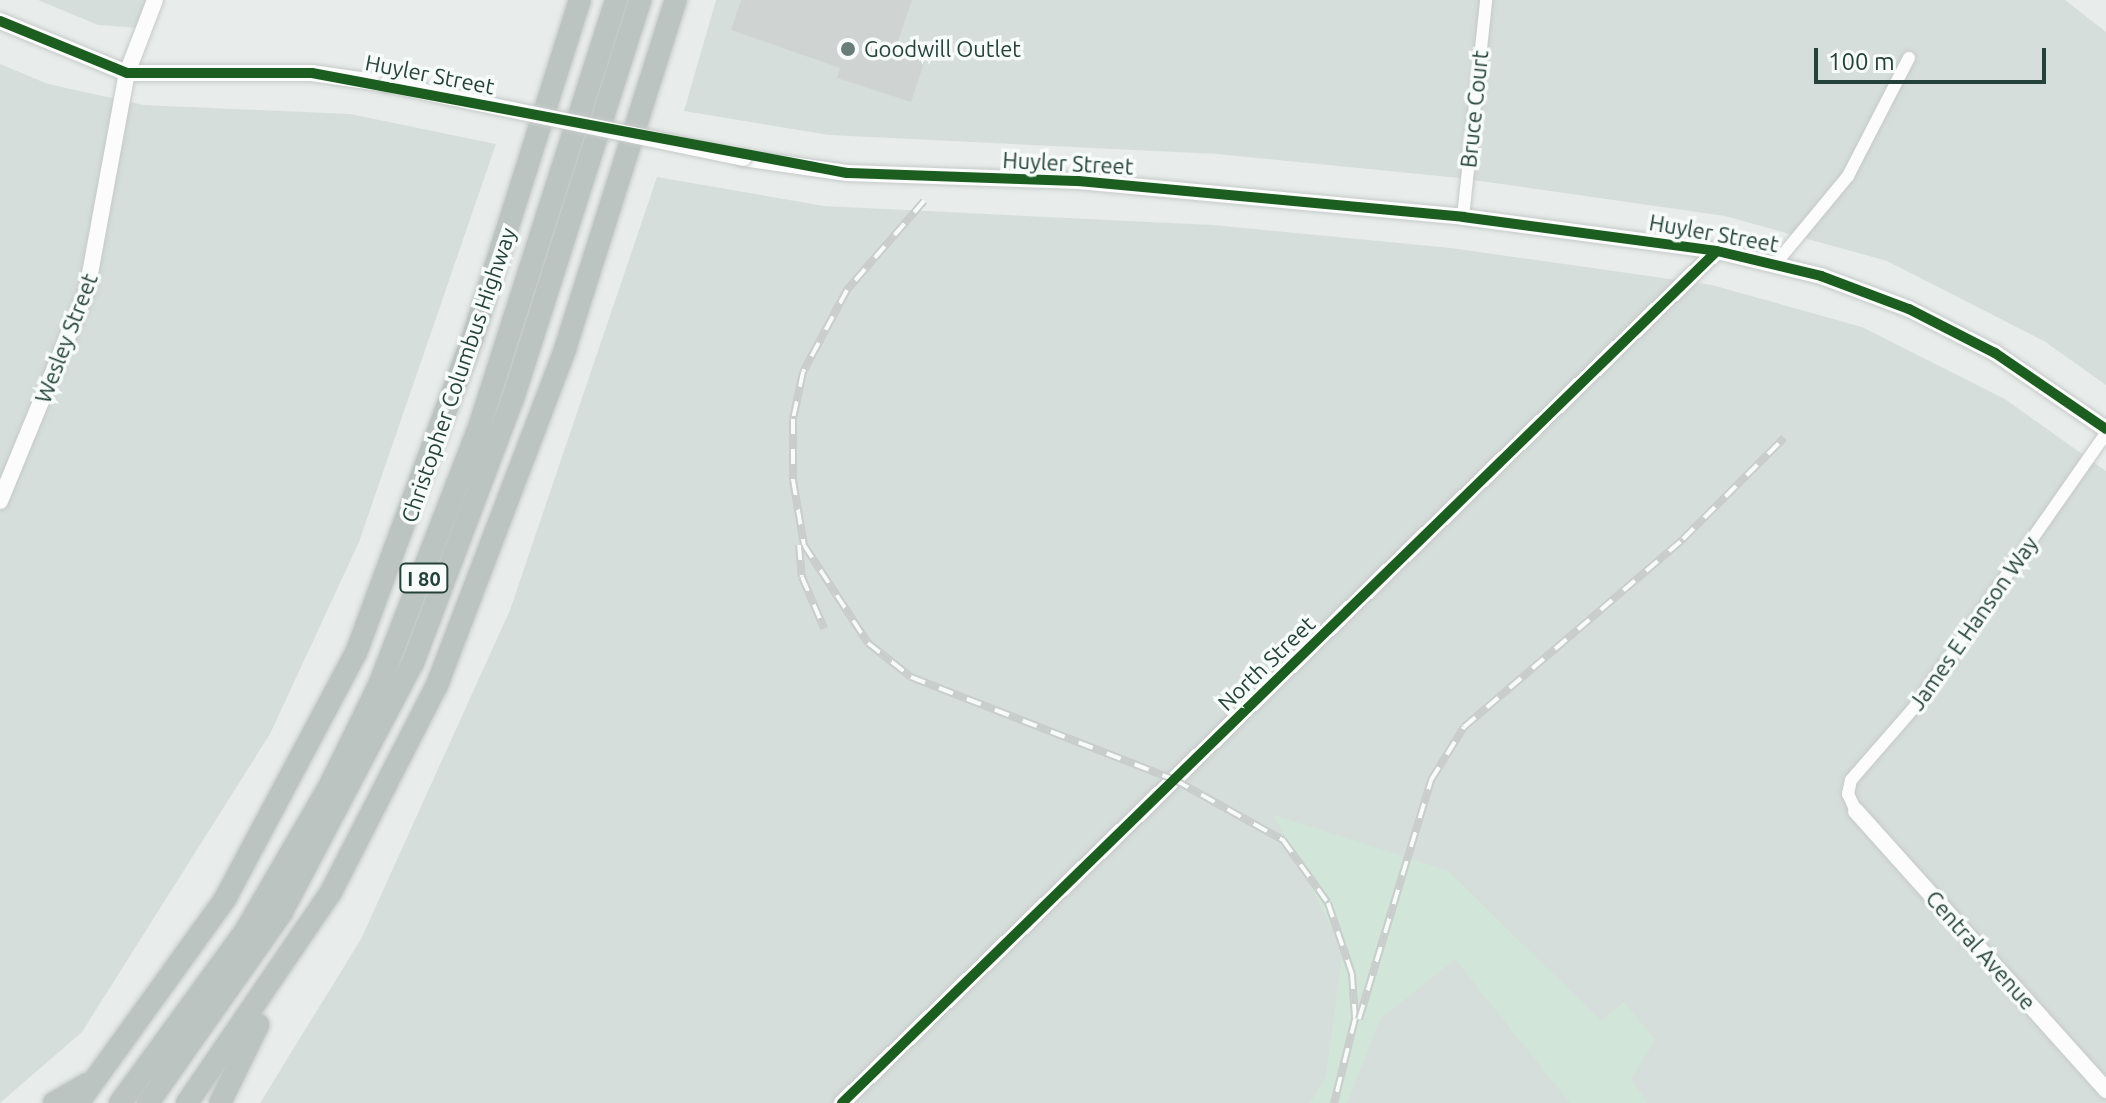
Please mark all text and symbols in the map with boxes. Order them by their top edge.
scale bar [1818,32,2050,82]
place label: Goodwill Outlet [864,36,1021,62]
marker: Goodwill Outlet [839,40,857,58]
text: 100 m [1828,48,1895,75]
street label: Huyler Street [363,49,497,99]
street label: Bruce Court [1455,49,1493,169]
street label: Huyler Street [1002,146,1134,180]
street label: Huyler Street [1647,209,1781,257]
street label: Christopher Columbus Highway [395,224,521,526]
street label: Wesley Street [29,269,103,407]
street label: James E Hanson Way [1903,531,2043,715]
road number: I 80 [398,562,450,594]
street label: North Street [1212,610,1320,716]
street label: Central Avenue [1921,885,2041,1015]

